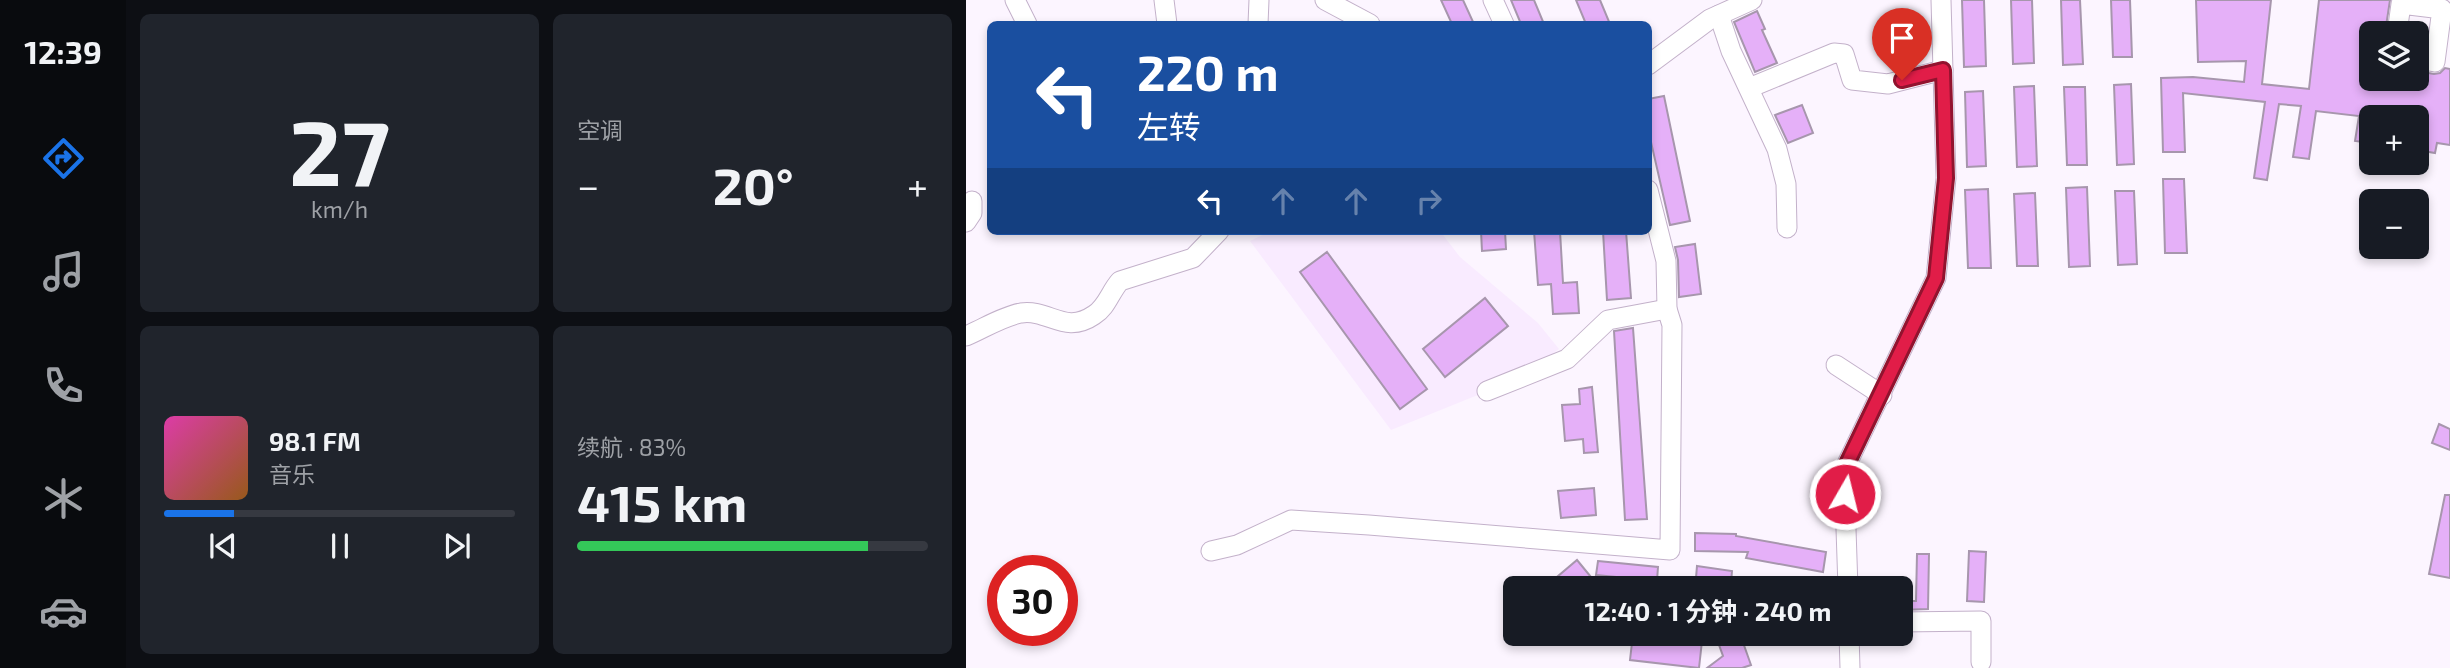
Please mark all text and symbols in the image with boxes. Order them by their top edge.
pin [1872,8,1932,80]
icon: arrive [1883,19,1921,57]
map controls [2359,21,2429,259]
button: layers [2359,21,2429,91]
text: 12:39 [24,32,102,70]
text: 220 m [1137,42,1279,101]
icon: left [1022,49,1113,140]
text: 27 [289,95,390,204]
button: + [2359,105,2429,175]
text: 左转 [1137,107,1201,145]
text: 空调 [577,116,623,144]
icon: directions [39,134,88,183]
text: 20° [713,153,794,215]
text: − [577,162,599,208]
text: + [907,162,928,208]
icon: left [1191,182,1229,220]
icon: ahead [1264,182,1302,220]
icon: ahead [1337,182,1375,220]
icon: right [1410,182,1448,220]
button: − [2359,189,2429,259]
text: km/h [311,195,368,223]
icon: music [39,247,88,296]
icon: phone [39,361,88,410]
text: 98.1 FM [269,425,361,456]
text: 续航 · 83% [577,433,686,461]
position arrow [1808,457,1882,531]
text: 音乐 [269,460,315,488]
text: 415 km [577,470,747,532]
icon: climate [39,474,88,523]
icon: previous [204,527,242,565]
icon: pause [321,527,359,565]
icon: next [438,527,476,565]
speed limit sign: 30 [987,555,1078,646]
icon: car [39,587,88,636]
text: 12:40 · 1 分钟 · 240 m [1585,595,1831,626]

